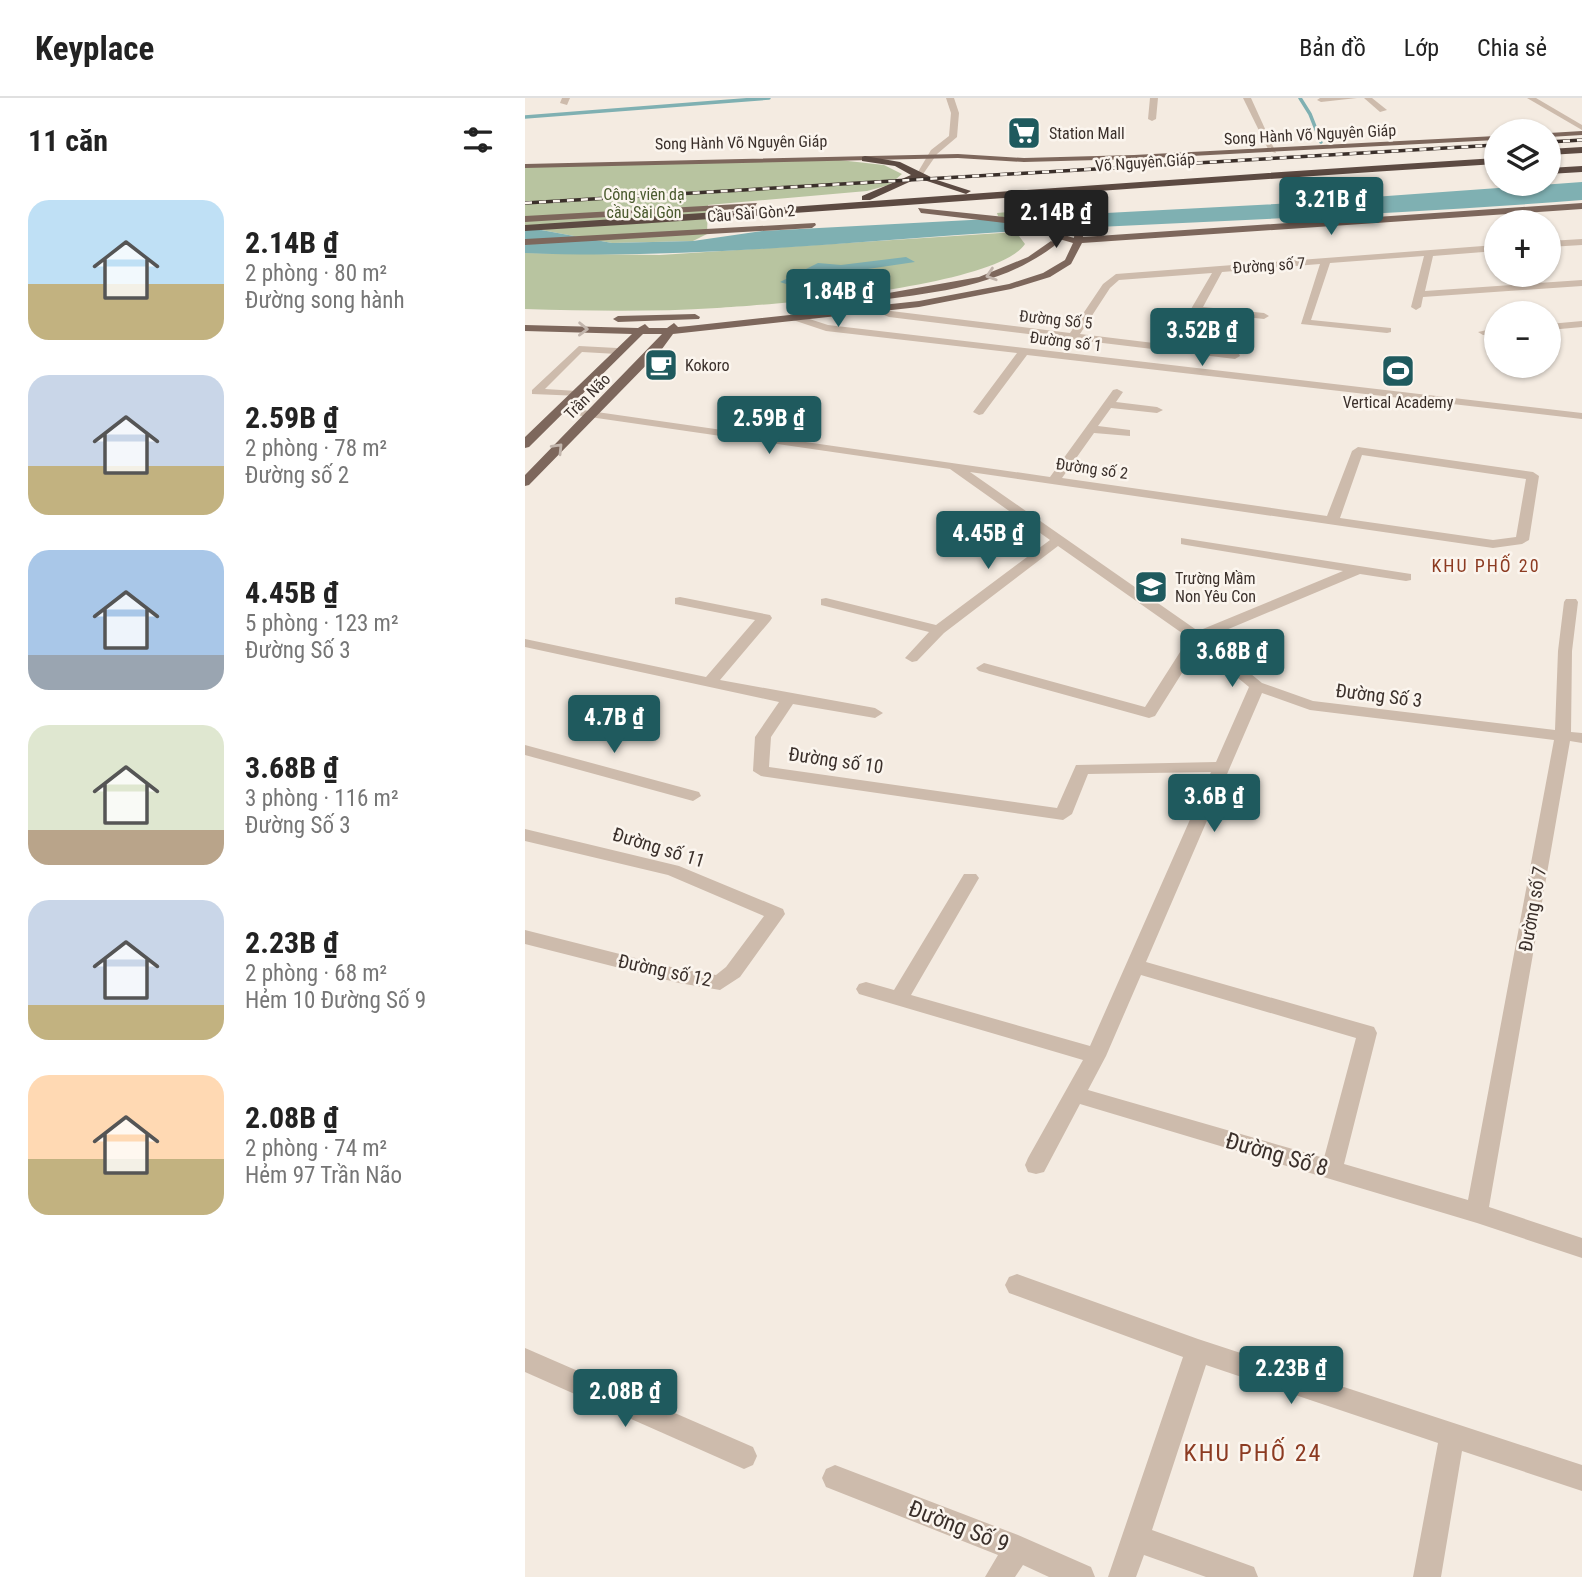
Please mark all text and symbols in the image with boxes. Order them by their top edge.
text: Keyplace [35,29,154,68]
text: Bản đồ [1299,34,1366,62]
text: Lớp [1404,34,1439,62]
text: Chia sẻ [1477,34,1547,62]
supermarket icon: Station Mall [1005,114,1043,152]
map controls [1484,119,1561,378]
button: layers [1484,119,1561,196]
street label: Song Hành Võ Nguyên Giáp [1223,120,1397,148]
icon: filters [459,121,497,159]
text: 11 căn [28,123,108,158]
place label: Station Mall [1049,124,1125,143]
street label: Song Hành Võ Nguyên Giáp [655,131,827,154]
street label: Võ Nguyên Giáp [1094,150,1196,175]
pin: 3.21B ₫ [1266,178,1396,237]
park label: Công viên dạ cầu Sài Gòn [603,185,685,222]
text: 3.21B ₫ [1295,186,1367,213]
pin: 2.14B ₫ [991,190,1121,250]
text: 2.14B ₫ [1020,199,1092,226]
street label: Cầu Sài Gòn 2 [706,201,796,226]
button: + [1484,210,1561,287]
text: 2.14B ₫ [245,225,338,260]
icon: home [84,228,168,312]
street label: Đường số 7 [1232,253,1306,278]
text: 2 phòng · 80 m² [245,260,387,287]
one-way arrow [985,266,997,281]
pin: 1.84B ₫ [773,270,903,329]
text: 1.84B ₫ [802,278,874,305]
text: Đường song hành [245,287,405,314]
button: − [1484,301,1561,378]
street label: Đường Số 5 [1018,306,1094,333]
pin: 3.52B ₫ [1137,308,1267,368]
text: 3.52B ₫ [1166,317,1238,344]
one-way arrow [578,322,589,337]
street label: Đường số 1 [1029,328,1103,355]
cafe icon: Kokoro [642,346,680,384]
sports icon: Vertical Academy [1379,352,1417,390]
place label: Kokoro [685,356,730,375]
street label: Trần Não [560,369,614,423]
place label: Vertical Academy [1343,393,1454,412]
pin: 2.59B ₫ [704,396,834,456]
text: 2.59B ₫ [245,400,338,435]
icon: home [84,403,168,487]
text: 2.59B ₫ [733,405,805,432]
text: 2 phòng · 78 m² [245,435,387,462]
one-way arrow [550,443,563,456]
street label: Đường số 2 [1055,454,1129,483]
text: Đường số 2 [245,462,349,489]
pin: 4.45B ₫ [923,512,1053,571]
text: 4.45B ₫ [952,520,1024,547]
district label: KHU PHỐ 20 [1431,553,1541,576]
school or university icon: Trường Mầm Non Yêu Con [1132,568,1170,606]
place label: Trường Mầm Non Yêu Con [1175,569,1256,606]
text: 4.45B ₫ [245,575,338,610]
icon: home [84,578,168,662]
text: 5 phòng · 123 m² [245,610,399,637]
pin: 3.68B ₫ [1167,630,1297,689]
text: Đường Số 3 [245,637,351,664]
text: 3.68B ₫ [1196,638,1268,665]
street label: Đường Số 3 [1334,679,1424,712]
pin: 4.7B ₫ [557,696,671,755]
text: 4.7B ₫ [584,704,644,731]
street label: Đường số 10 [787,742,885,779]
text: 3.68B ₫ [245,750,338,785]
icon: home [84,753,168,837]
pin: 3.6B ₫ [1157,774,1271,834]
text: 3.6B ₫ [1184,783,1244,810]
text: 3 phòng · 116 m² [245,785,399,812]
text: Đường Số 3 [245,812,351,839]
street label: Đường số 11 [610,823,708,872]
street label: Đường số 7 [1514,865,1551,953]
text: 2.23B ₫ [245,925,338,960]
icon: home [84,928,168,1012]
street label: Đường số 12 [616,949,714,992]
text: 2 phòng · 68 m² [245,960,387,987]
text: Hẻm 10 Đường Số 9 [245,987,426,1014]
text: 2.08B ₫ [245,1100,338,1135]
icon: home [84,1103,168,1187]
street label: Đường Số 8 [1222,1127,1331,1182]
text: 2 phòng · 74 m² [245,1135,387,1162]
text: Hẻm 97 Trần Não [245,1162,402,1189]
pin: 2.23B ₫ [1226,1346,1356,1406]
text: 2.23B ₫ [1255,1355,1327,1382]
pin: 2.08B ₫ [560,1370,690,1429]
text: 2.08B ₫ [589,1378,661,1405]
district label: KHU PHỐ 24 [1184,1437,1322,1467]
street label: Đường Số 9 [905,1495,1013,1558]

